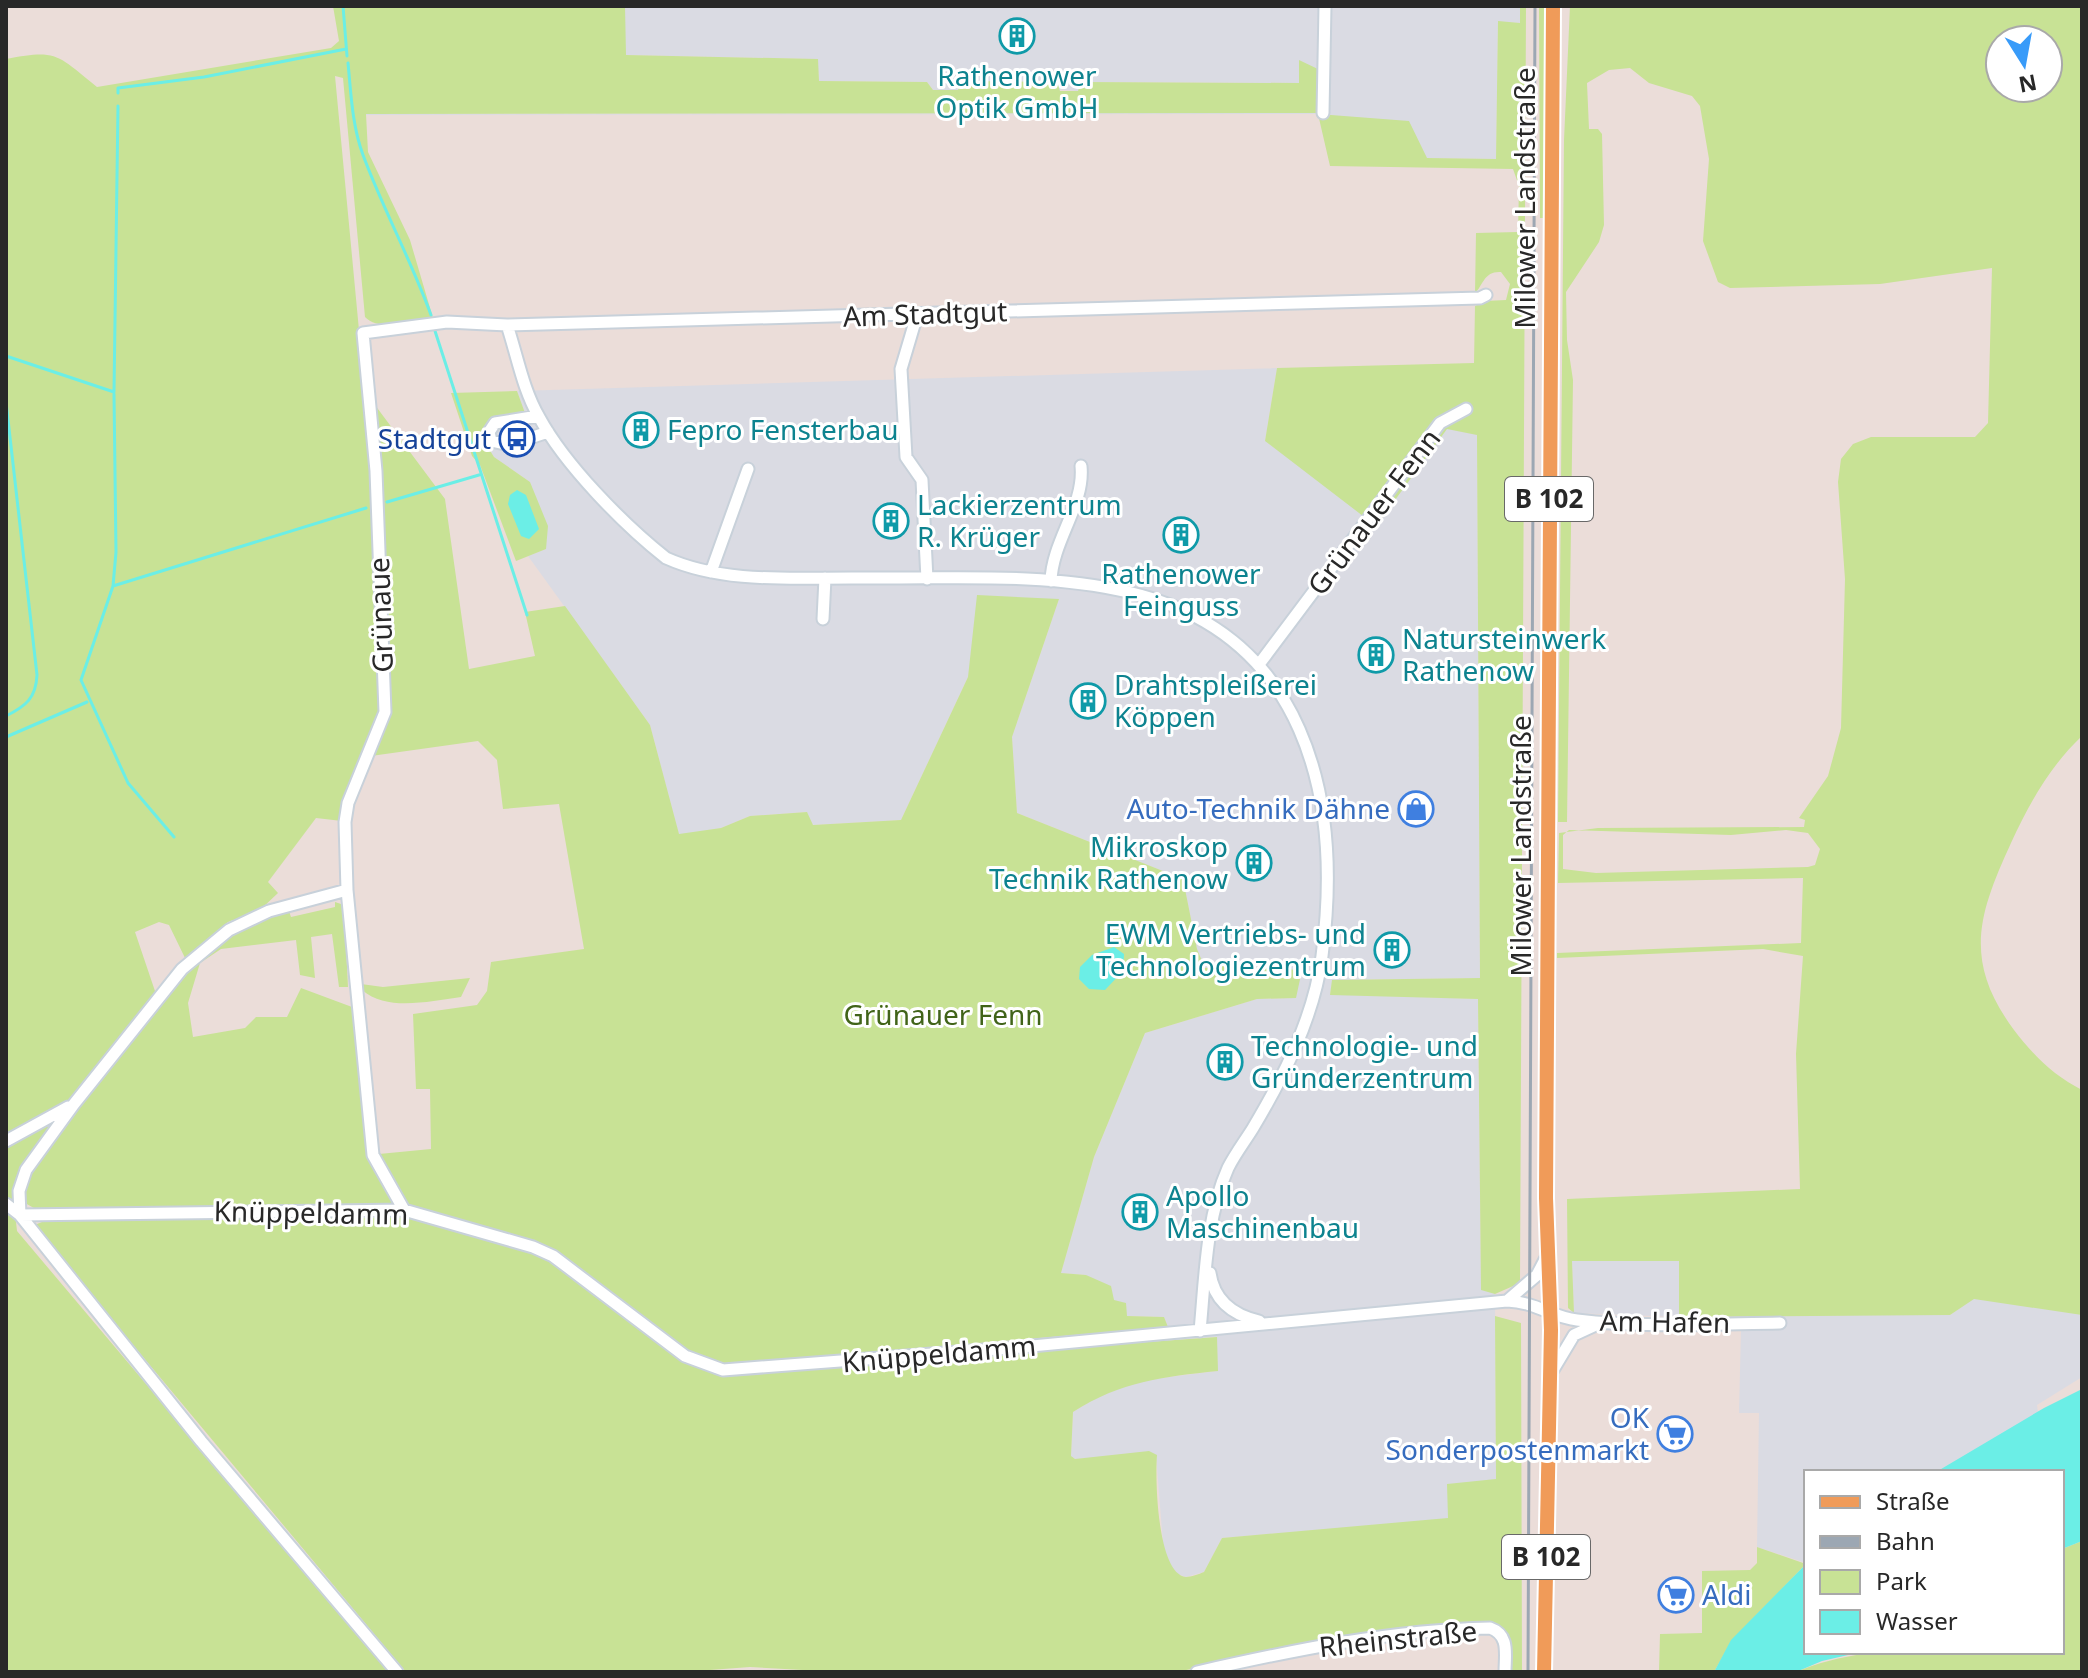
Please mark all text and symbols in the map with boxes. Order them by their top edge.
building icon: Rathenower Optik GmbH [998,17,1036,55]
north arrow [1984,24,2064,104]
place label: Rathenower Optik GmbH [935,56,1099,126]
street label: Milower Landstraße [1505,67,1543,329]
text: N [2016,68,2040,101]
street label: Am Stadtgut [842,291,1008,335]
place label: Fepro Fensterbau [667,410,899,448]
building icon: Fepro Fensterbau [622,411,660,449]
place label: Stadtgut [378,419,491,457]
bus stop icon: Stadtgut [498,420,536,458]
street label: Grünauer Fenn [1298,420,1448,602]
road number: B 102 [1505,477,1593,521]
place label: Lackierzentrum R. Krüger [917,485,1122,555]
building icon: Lackierzentrum R. Krüger [872,502,910,540]
building icon: Rathenower Feinguss [1162,516,1200,554]
place label: Rathenower Feinguss [1101,554,1261,624]
street label: Grünaue [359,557,401,673]
place label: Natursteinwerk Rathenow [1402,619,1606,689]
building icon: Natursteinwerk Rathenow [1357,636,1395,674]
place label: Drahtspleißerei Köppen [1114,665,1317,735]
building icon: Drahtspleißerei Köppen [1069,682,1107,720]
street label: Milower Landstraße [1501,715,1539,977]
place label: Auto-Technik Dähne [1126,789,1390,827]
shop icon: Auto-Technik Dähne [1397,790,1435,828]
place label: Mikroskop Technik Rathenow [989,827,1228,897]
building icon: Mikroskop Technik Rathenow [1235,844,1273,882]
place label: EWM Vertriebs- und Technologiezentrum [1096,914,1366,984]
building icon: EWM Vertriebs- und Technologiezentrum [1373,931,1411,969]
park label: Grünauer Fenn [843,995,1043,1033]
place label: Technologie- und Gründerzentrum [1251,1026,1478,1096]
building icon: Technologie- und Gründerzentrum [1206,1043,1244,1081]
place label: Apollo Maschinenbau [1166,1176,1359,1246]
street label: Knüppeldamm [213,1191,409,1233]
building icon: Apollo Maschinenbau [1121,1193,1159,1231]
street label: Am Hafen [1599,1301,1731,1341]
street label: Knüppeldamm [840,1326,1038,1380]
place label: OK Sonderpostenmarkt [1386,1398,1650,1468]
supermarket icon: OK Sonderpostenmarkt [1656,1415,1694,1453]
legend [1804,1470,2064,1654]
text: Straße [1876,1484,1949,1517]
text: Bahn [1876,1524,1935,1557]
road number: B 102 [1502,1535,1590,1579]
text: Park [1876,1564,1927,1597]
place label: Aldi [1702,1575,1752,1613]
supermarket icon: Aldi [1657,1576,1695,1614]
text: Wasser [1876,1604,1958,1637]
street label: Rheinstraße [1317,1611,1479,1665]

